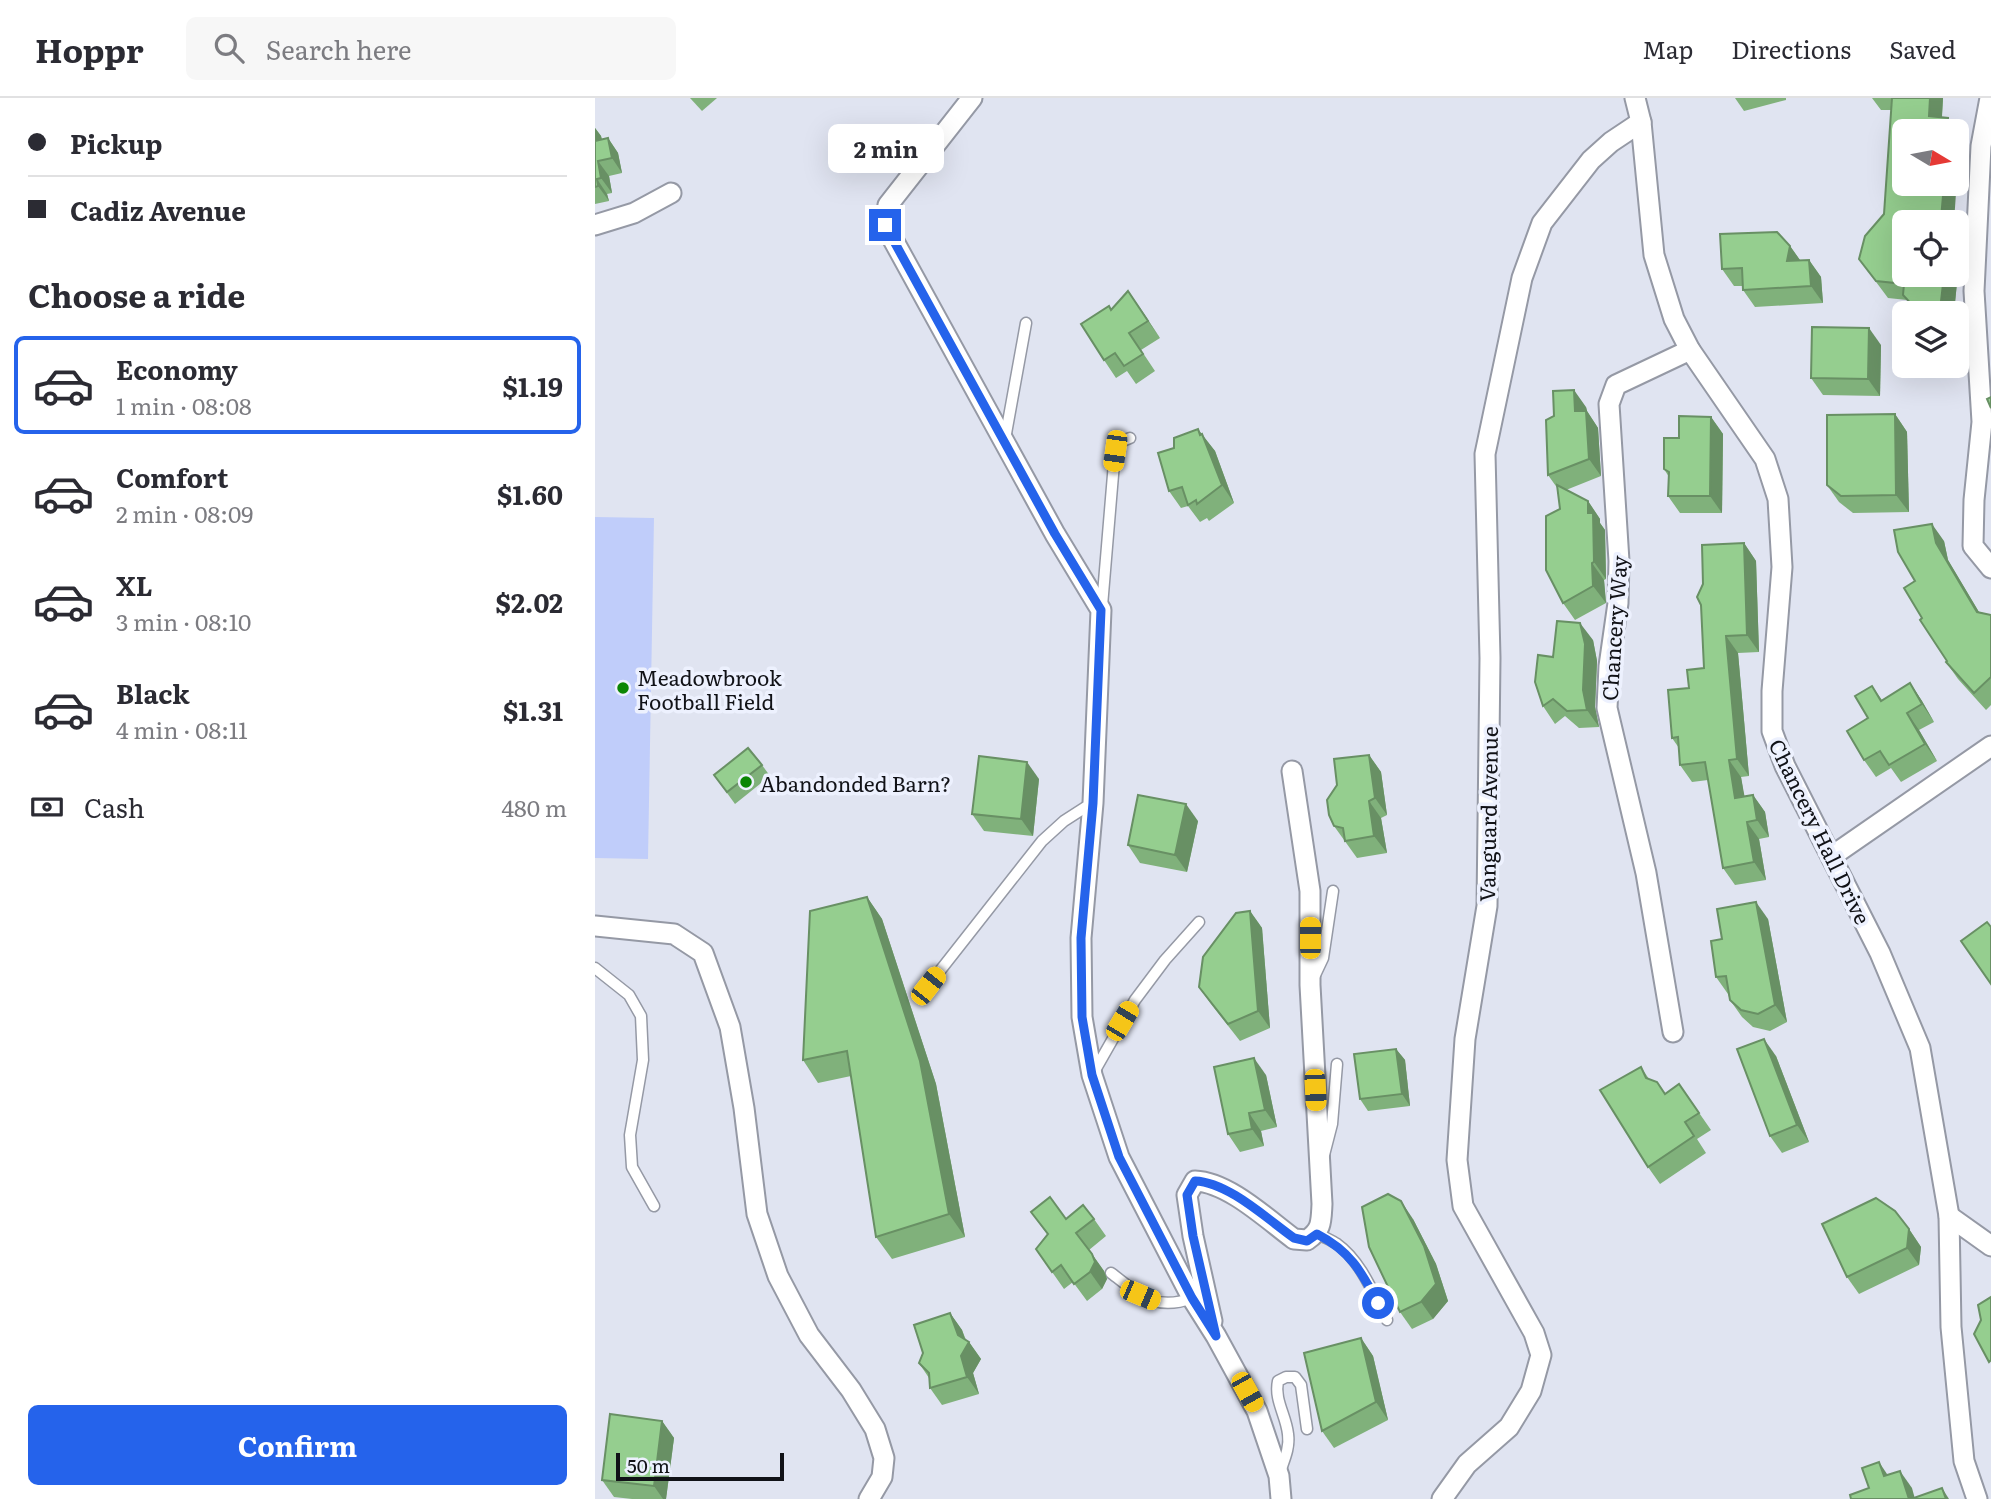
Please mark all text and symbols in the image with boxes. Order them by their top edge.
search box [186,17,676,80]
text: Hoppr [35,24,144,73]
icon: search [210,29,248,67]
text: Search here [266,29,412,68]
text: Map [1642,31,1693,66]
text: Directions [1731,31,1851,66]
text: Saved [1889,31,1956,66]
north arrow [1892,119,1969,196]
map controls [1892,119,1969,378]
text: Pickup [70,123,162,162]
callout: 2 min [827,123,943,172]
text: 2 min [854,131,918,165]
text: Cadiz Avenue [70,190,246,229]
route end [869,209,901,241]
button: locate [1892,210,1969,287]
text: Choose a ride [28,270,245,318]
button: layers [1892,301,1969,378]
text: Economy [116,349,238,388]
icon: car [32,354,95,417]
text: $1.19 [502,366,563,405]
text: 1 min · 08:08 [116,388,252,422]
car [1102,429,1129,473]
text: Comfort [116,457,228,496]
icon: car [32,462,95,525]
text: $1.60 [497,474,563,513]
text: 2 min · 08:09 [116,496,253,530]
street label: Chancery Way [1592,553,1634,702]
text: XL [116,565,153,604]
icon: car [32,570,95,633]
text: $2.02 [495,582,563,621]
text: 3 min · 08:10 [116,604,251,638]
place label: Meadowbrook Football Field [637,661,782,716]
text: Black [116,673,190,712]
icon: car [32,678,95,741]
marker: Meadowbrook Football Field [615,680,631,696]
text: $1.31 [503,690,563,729]
text: 4 min · 08:11 [116,712,248,746]
street label: Vanguard Avenue [1470,726,1504,902]
street label: Chancery Hall Drive [1763,733,1879,929]
place label: Abandonded Barn? [760,767,951,798]
marker: Abandonded Barn? [738,774,754,790]
text: Cash [84,787,145,826]
icon: cash [28,788,66,826]
text: 480 m [501,790,567,824]
car [1300,917,1321,959]
car [907,963,950,1009]
car [1103,998,1142,1044]
car [1304,1068,1327,1112]
car [1117,1277,1164,1313]
route start [1362,1287,1394,1319]
car [1228,1369,1267,1415]
button: Confirm [28,1405,567,1485]
scale bar [616,1450,784,1482]
text: 50 m [627,1451,670,1479]

